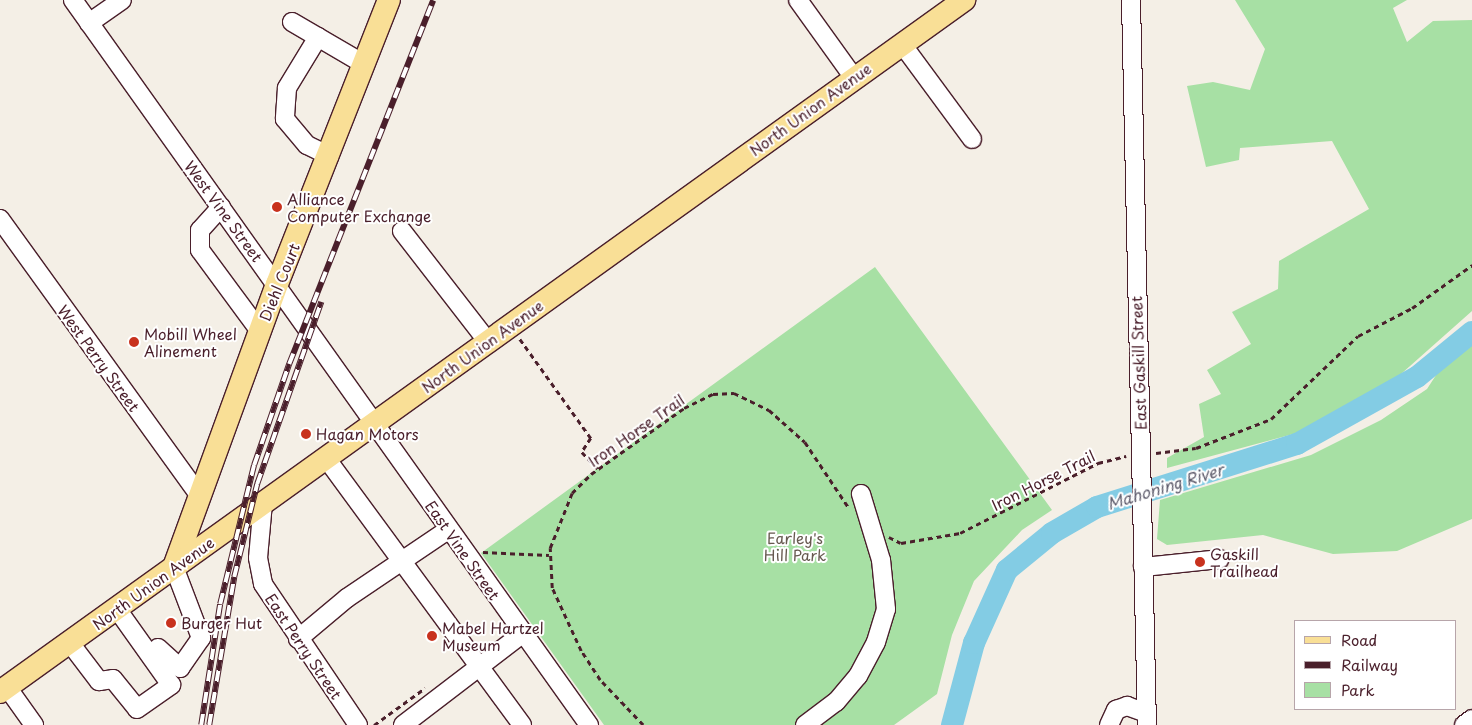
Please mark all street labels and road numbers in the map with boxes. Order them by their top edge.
street label: North Union Avenue [746,59,874,159]
street label: West Vine Street [181,157,267,265]
street label: Diehl Court [255,240,303,324]
street label: East Gaskill Street [1127,295,1149,431]
street label: North Union Avenue [418,296,546,396]
street label: West Perry Street [54,301,144,415]
street label: Iron Horse Trail [584,390,688,470]
street label: Iron Horse Trail [988,446,1098,514]
street label: East Vine Street [422,497,504,603]
street label: North Union Avenue [89,533,217,633]
street label: East Perry Street [262,589,346,703]

